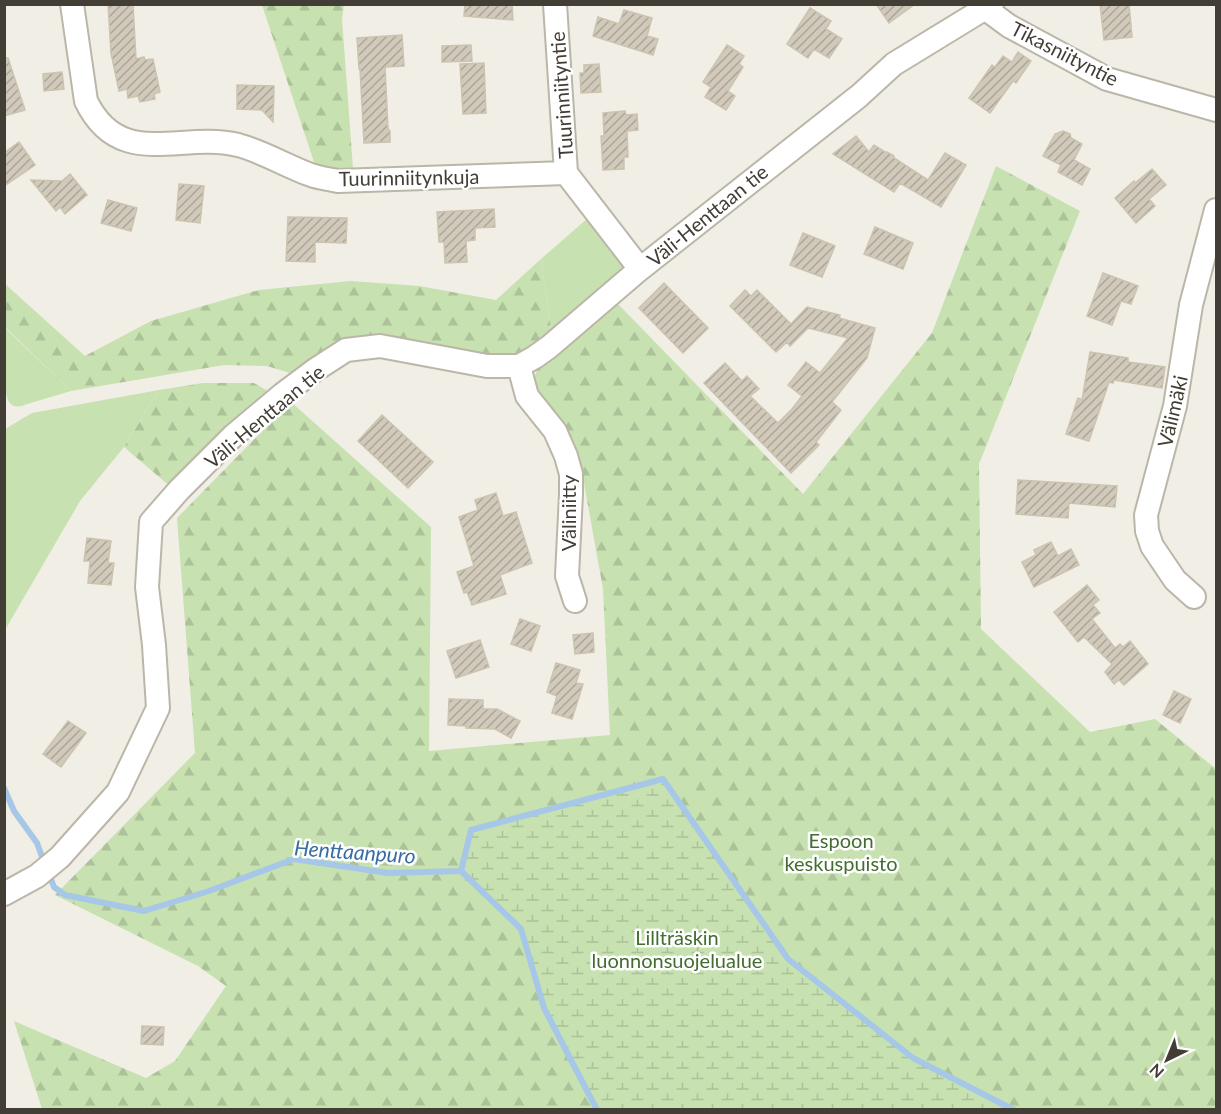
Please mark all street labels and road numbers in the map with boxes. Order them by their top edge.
street label: Tikasniityntie [1007,16,1123,90]
street label: Tuurinniityntie [545,31,577,159]
street label: Väli-Henttaan tie [642,159,772,271]
street label: Tuurinniitynkuja [338,164,480,190]
street label: Väli-Henttaan tie [199,359,329,473]
street label: Välimäki [1152,373,1192,449]
street label: Väliniitty [556,474,580,551]

